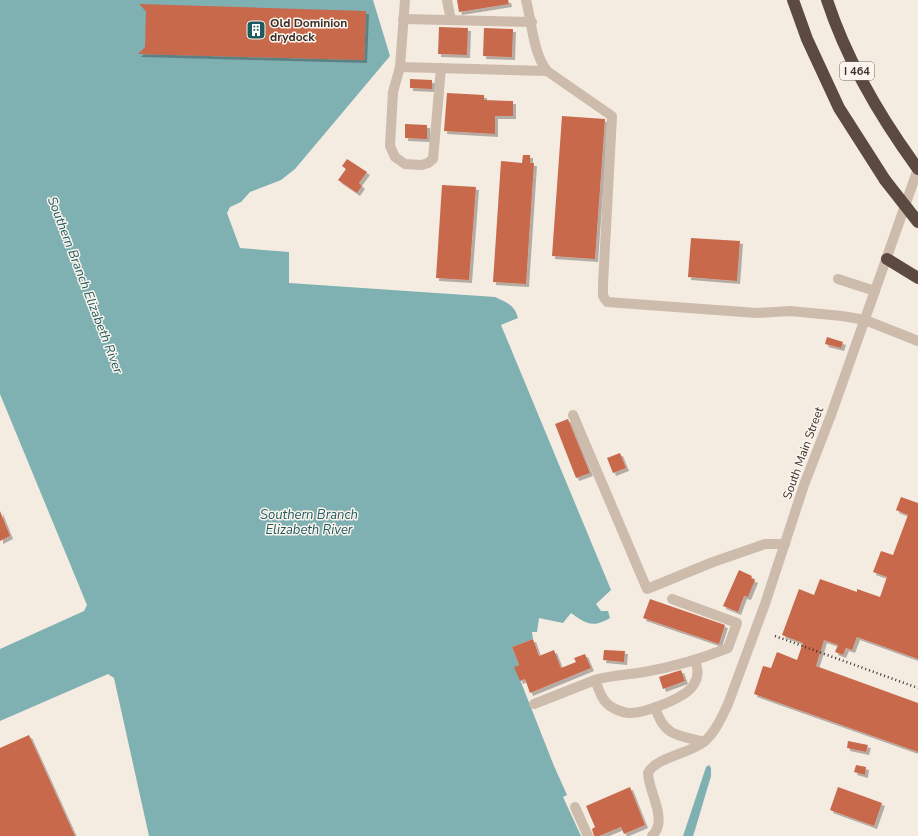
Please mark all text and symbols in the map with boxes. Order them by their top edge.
place label: Old Dominion drydock [270,15,347,45]
building icon: Old Dominion drydock [245,19,267,41]
road number: I 464 [840,62,874,80]
water label: Southern Branch Elizabeth River [43,194,127,376]
street label: South Main Street [779,404,827,501]
water label: Southern Branch Elizabeth River [260,506,358,539]

